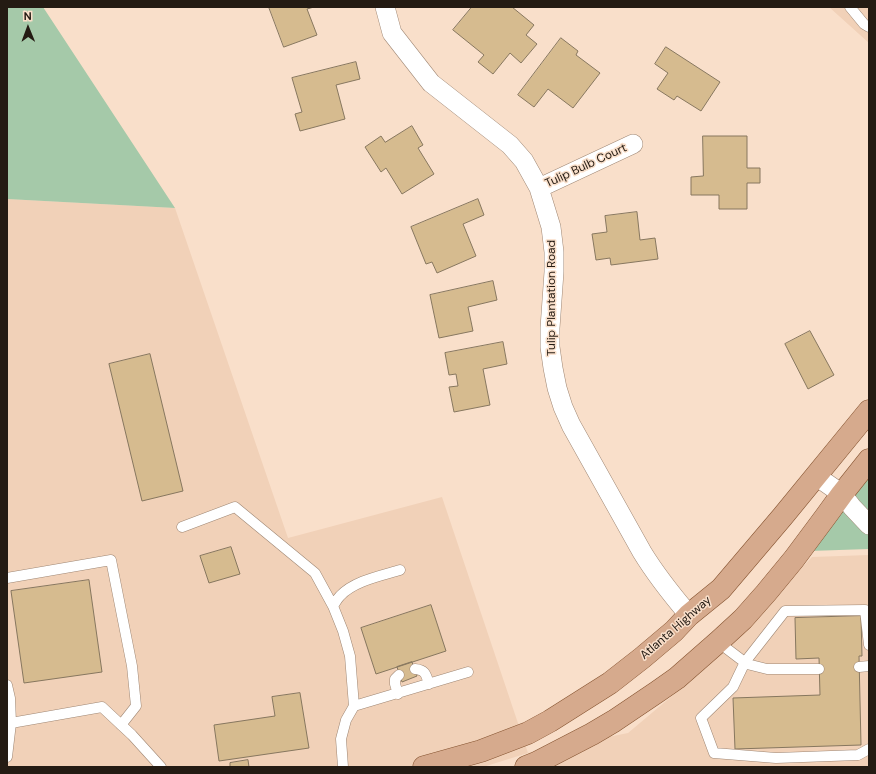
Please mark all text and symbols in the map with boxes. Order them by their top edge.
north arrow [8,8,48,48]
text: N [24,9,32,23]
street label: Tulip Bulb Court [543,141,629,191]
street label: Tulip Plantation Road [545,240,559,356]
street label: Atlanta Highway [638,593,714,663]

